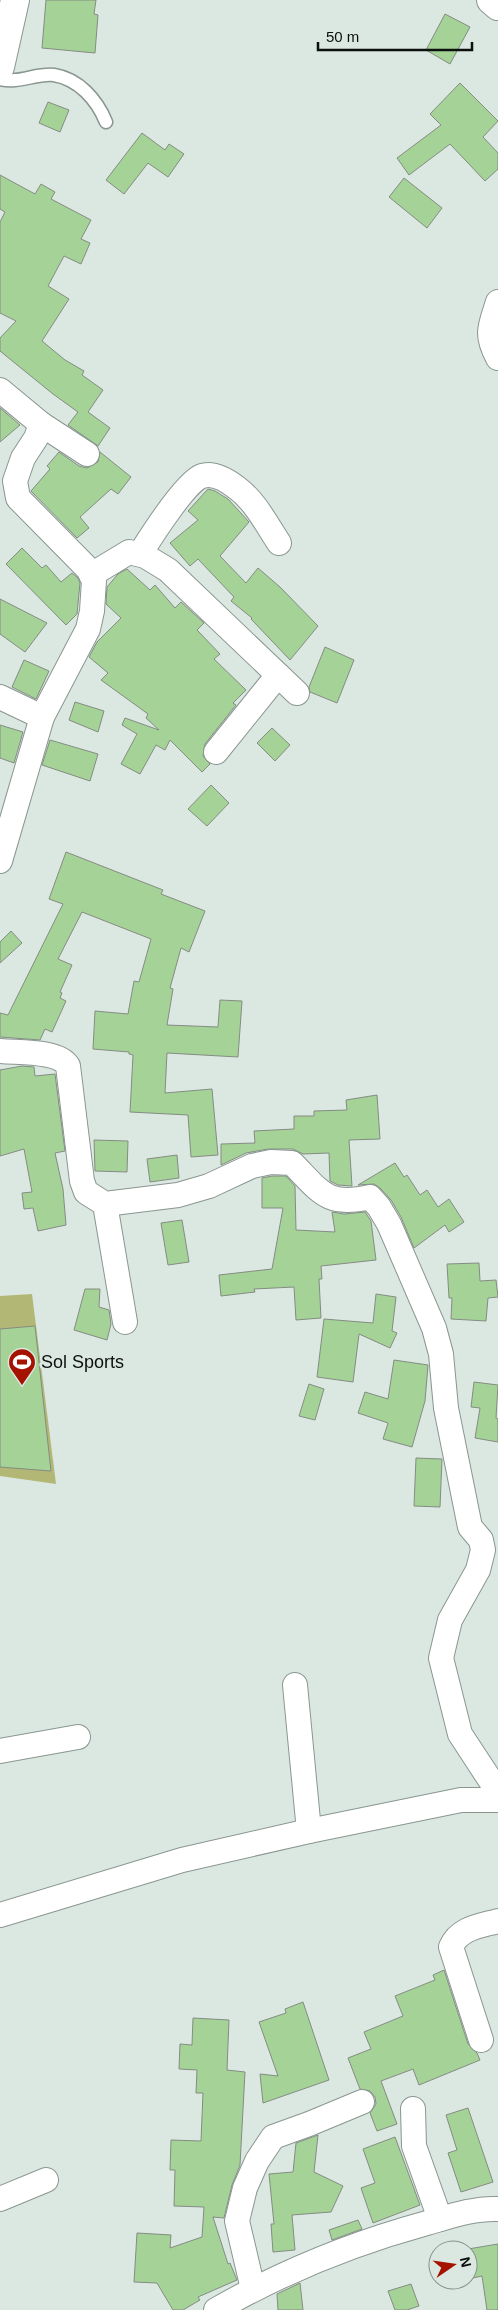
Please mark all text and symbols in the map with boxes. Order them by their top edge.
scale bar [318,20,472,52]
text: 50 m [326,28,359,45]
sports icon: Sol Sports [7,1347,37,1386]
place label: Sol Sports [41,1352,124,1372]
north arrow [428,2240,478,2290]
text: N [457,2255,475,2269]

